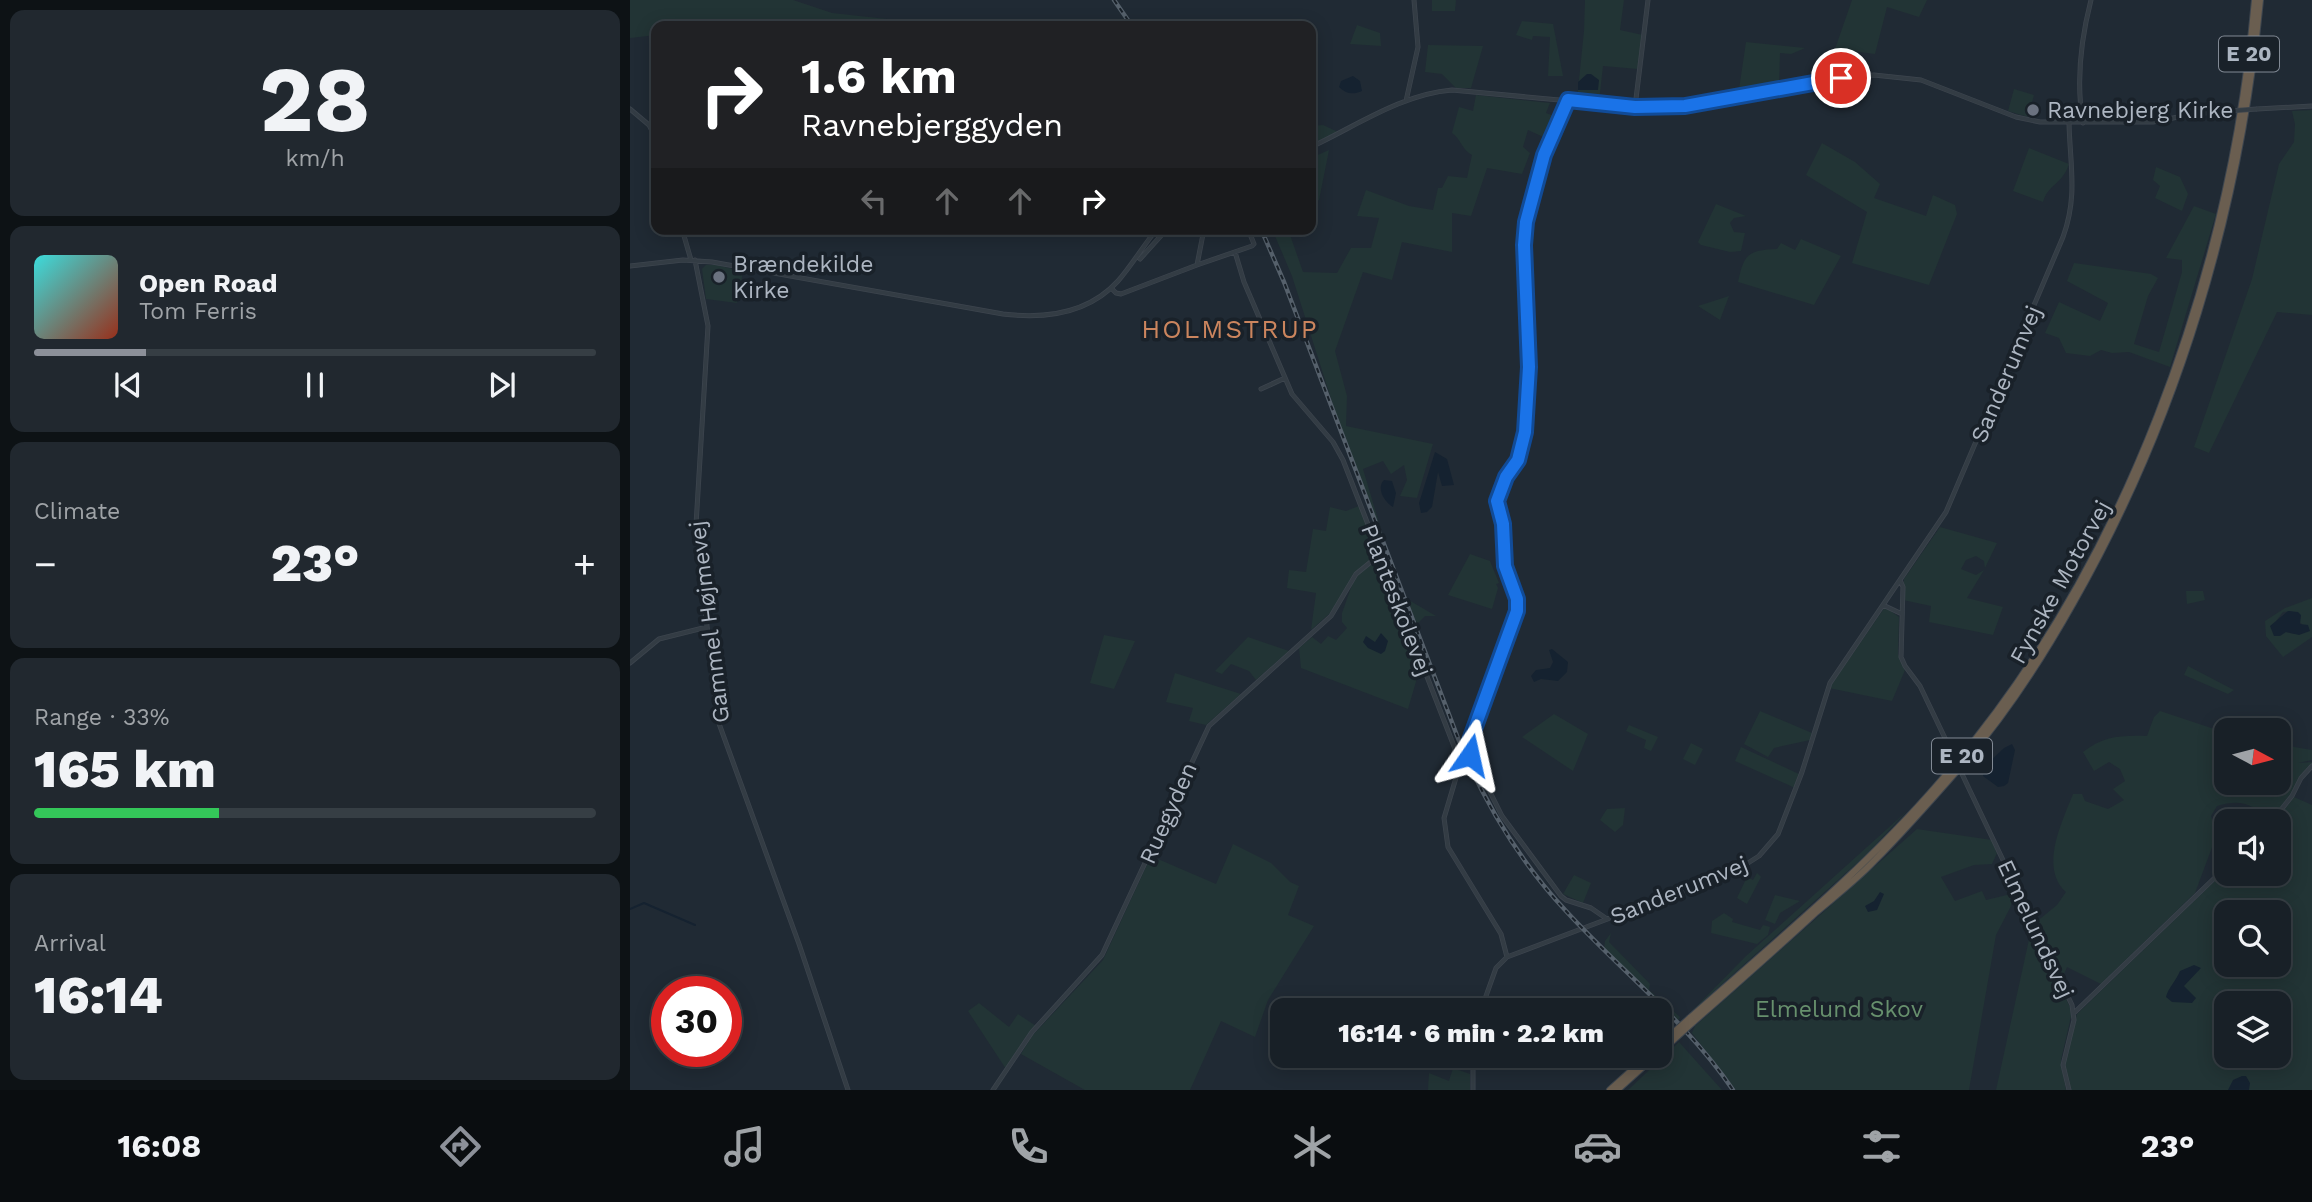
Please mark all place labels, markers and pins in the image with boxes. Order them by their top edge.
pin [1811,48,1871,108]
place label: Ravnebjerg Kirke [2047,97,2234,124]
marker: Ravnebjerg Kirke [2025,102,2041,118]
place label: Brændekilde Kirke [733,251,873,304]
marker: Brændekilde Kirke [711,269,727,285]

